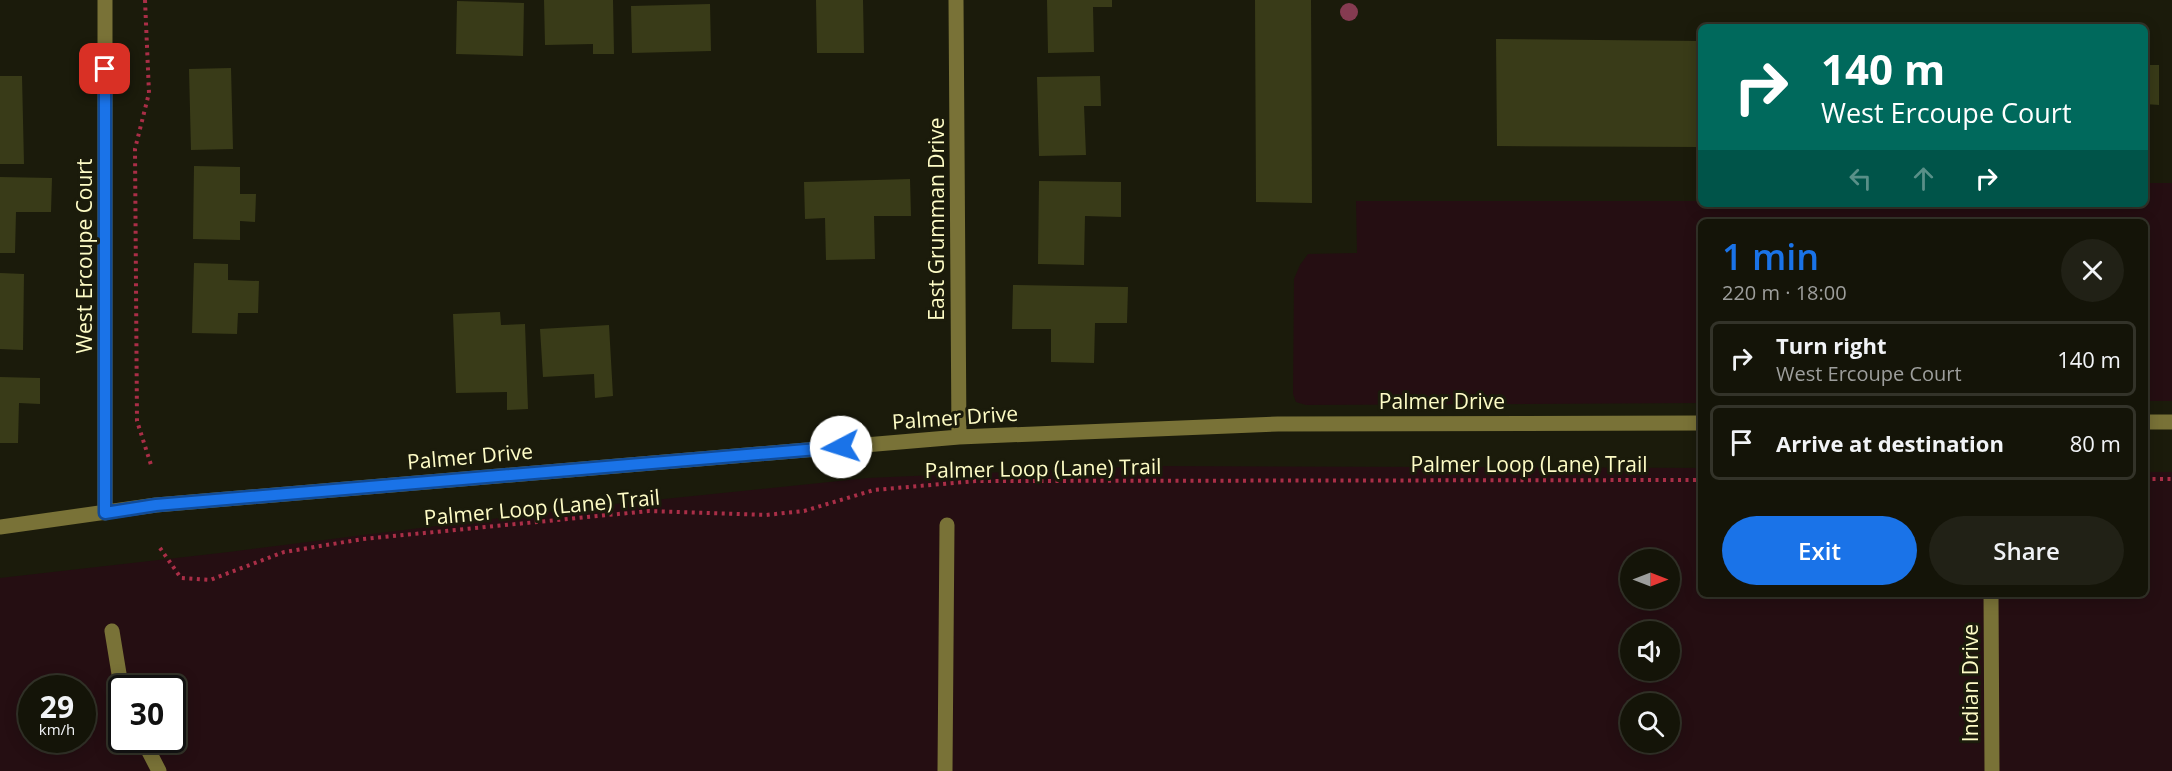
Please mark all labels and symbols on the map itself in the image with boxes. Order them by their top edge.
pin [79,43,130,94]
street label: East Grumman Drive [922,117,950,321]
street label: West Ercoupe Court [70,159,98,353]
street label: Palmer Drive [1379,387,1505,415]
street label: Palmer Drive [891,399,1019,435]
position arrow [809,415,873,479]
street label: Palmer Drive [406,437,534,475]
street label: Palmer Loop (Lane) Trail [1411,450,1647,478]
street label: Palmer Loop (Lane) Trail [924,452,1162,484]
street label: Palmer Loop (Lane) Trail [423,483,661,531]
north arrow [1620,549,1680,609]
street label: Indian Drive [1956,624,1984,742]
speed limit sign: 30 [108,675,186,753]

